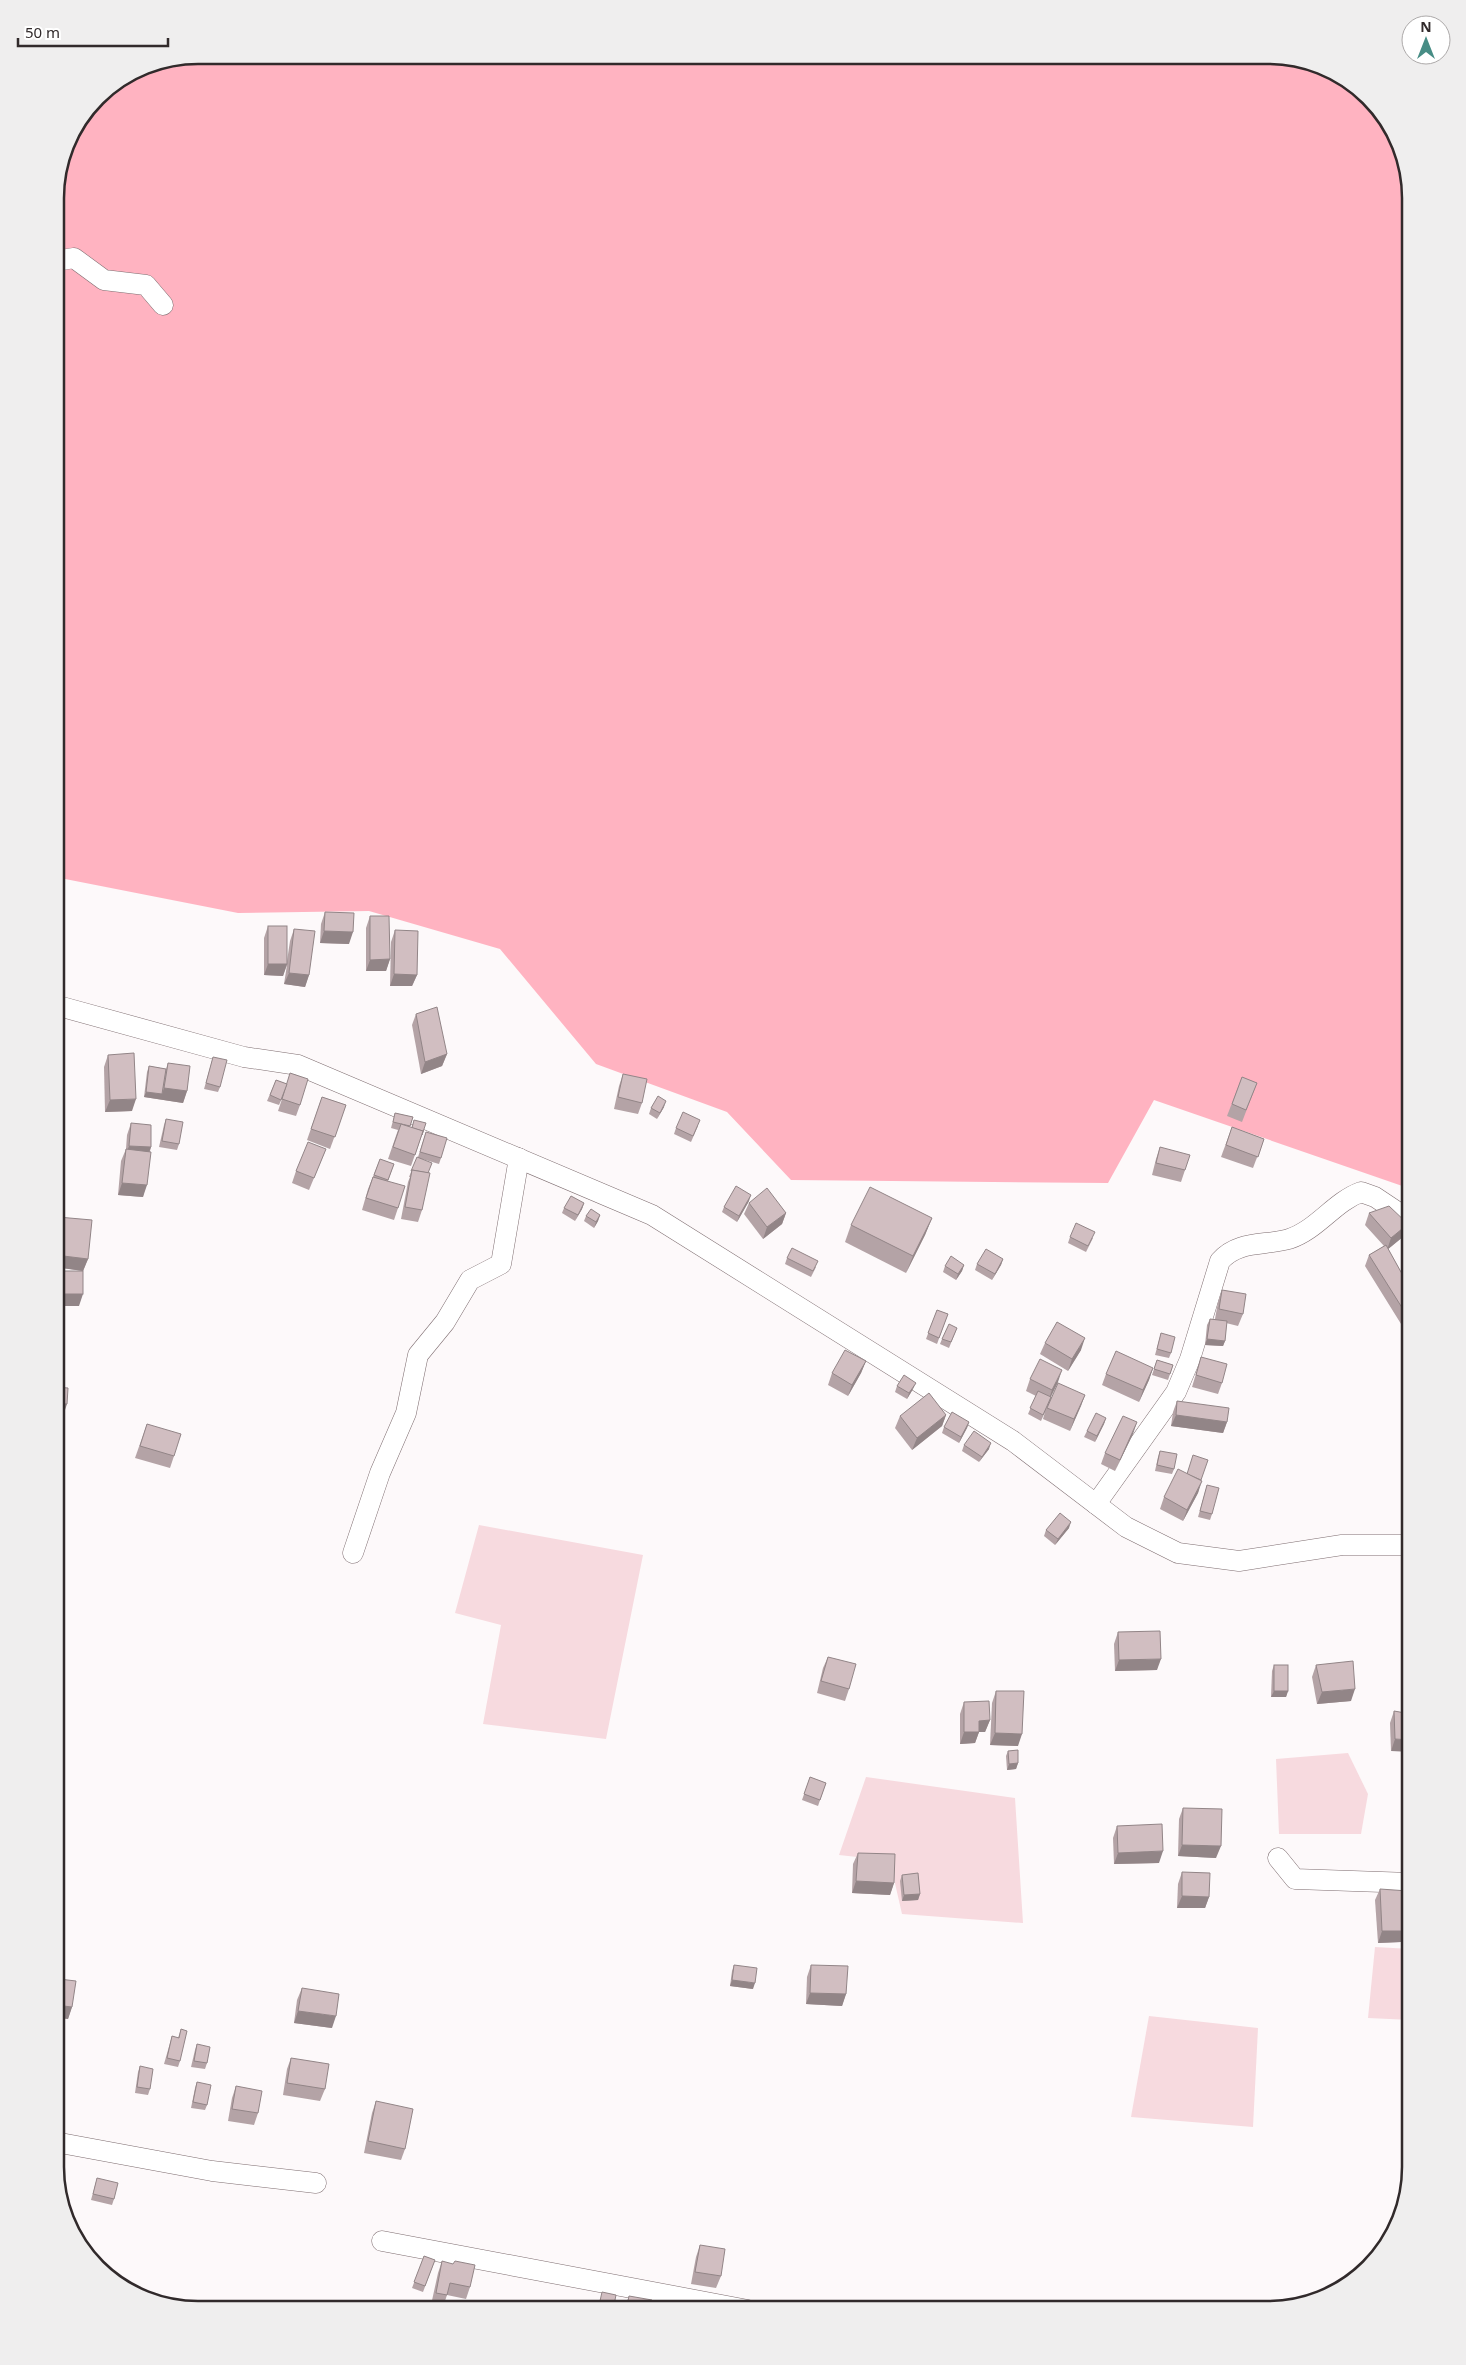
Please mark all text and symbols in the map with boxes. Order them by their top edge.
scale bar [18,15,168,47]
north arrow [1401,15,1451,65]
text: N [1420,17,1432,36]
text: 50 m [25,22,60,42]

